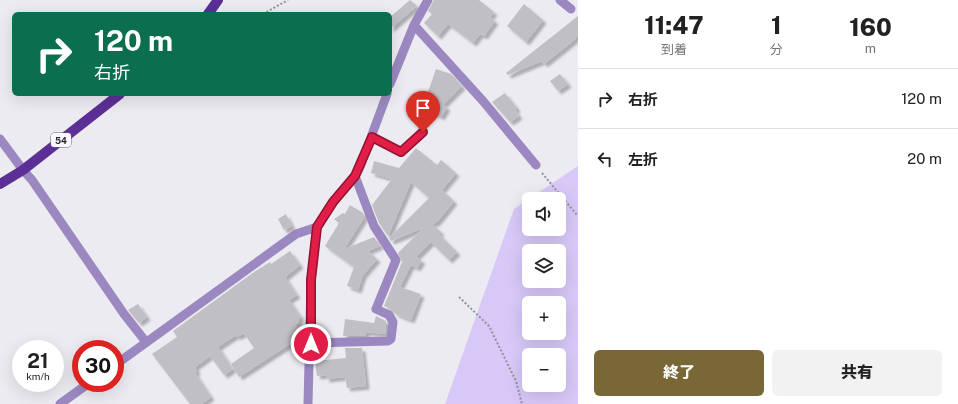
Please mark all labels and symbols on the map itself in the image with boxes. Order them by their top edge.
pin [406,91,440,132]
road number: 54 [51,133,71,147]
position arrow [290,323,332,365]
speed limit sign: 30 [72,340,124,392]

